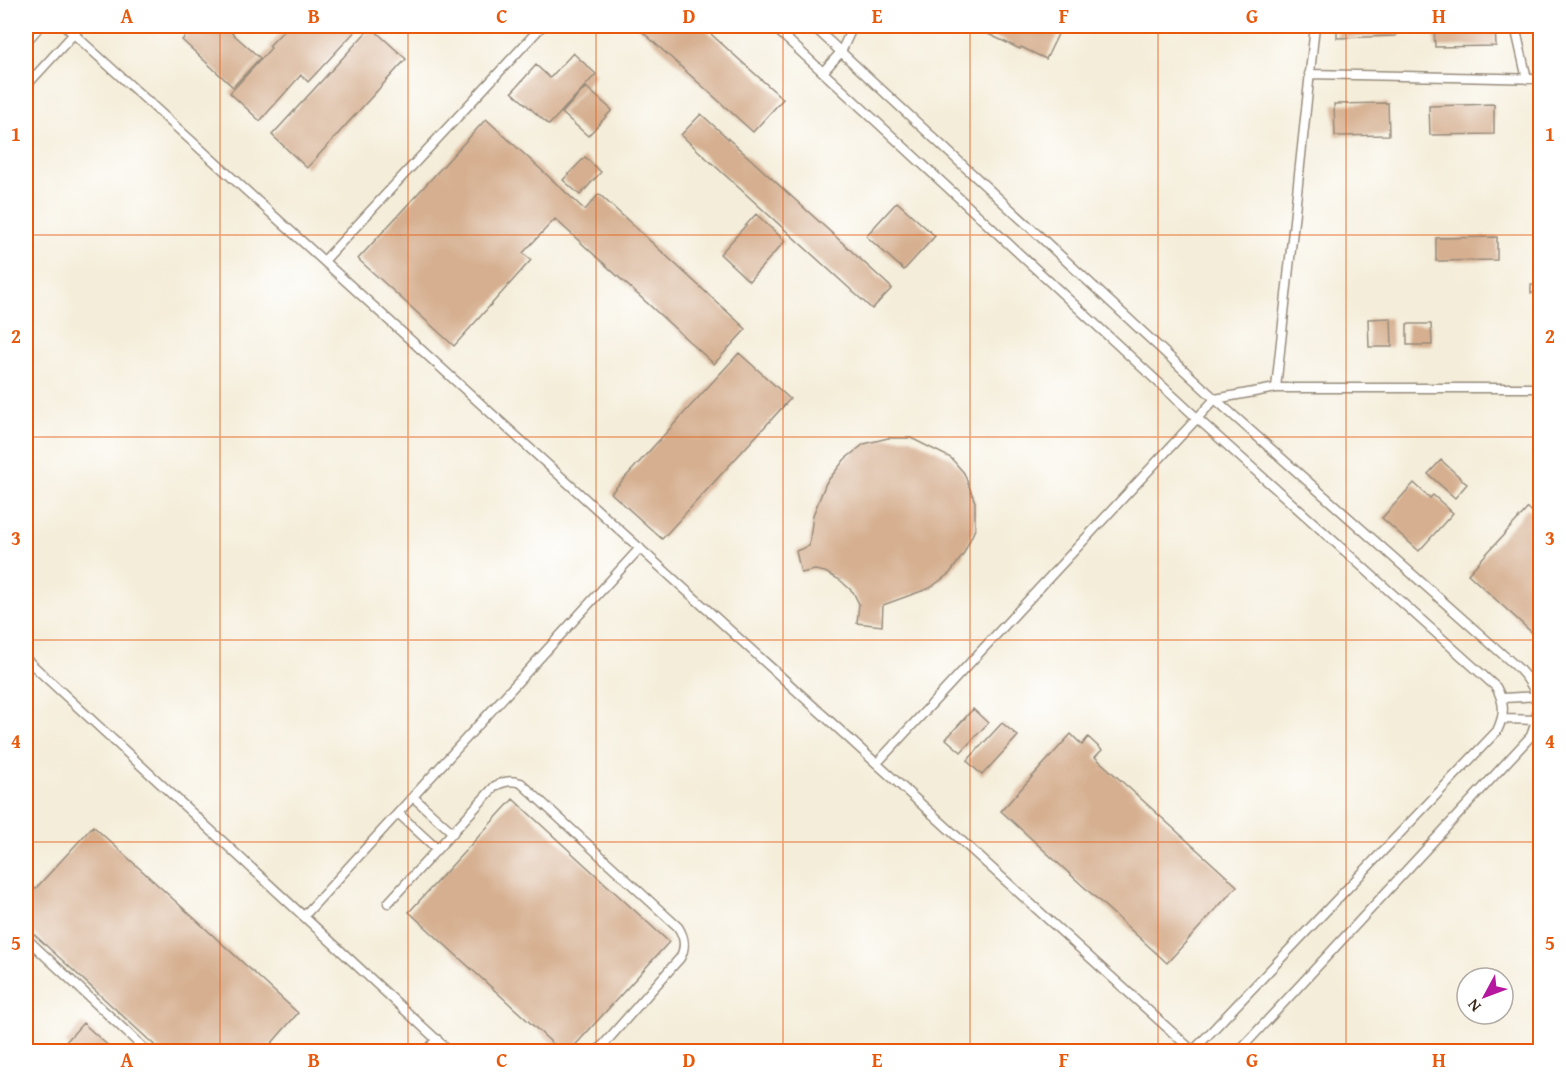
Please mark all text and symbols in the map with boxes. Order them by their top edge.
text: A [121,1,134,30]
text: B [308,1,320,30]
text: C [496,1,508,30]
text: D [682,1,696,30]
text: E [872,1,883,30]
text: F [1059,1,1069,30]
text: G [1246,1,1258,30]
text: H [1432,1,1446,30]
text: 1 [11,119,21,148]
text: 1 [1545,119,1555,148]
text: 2 [11,321,21,350]
text: 2 [1545,321,1555,350]
text: 3 [11,523,21,552]
text: 3 [1545,523,1555,552]
text: 4 [11,726,21,755]
text: 4 [1545,726,1555,755]
text: 5 [11,928,21,957]
text: 5 [1545,928,1555,957]
north arrow [1455,966,1515,1026]
text: N [1461,994,1486,1018]
text: A [121,1045,134,1074]
text: B [308,1045,320,1074]
text: C [496,1045,508,1074]
text: D [682,1045,696,1074]
text: E [872,1045,883,1074]
text: F [1059,1045,1069,1074]
text: G [1246,1045,1258,1074]
text: H [1432,1045,1446,1074]

